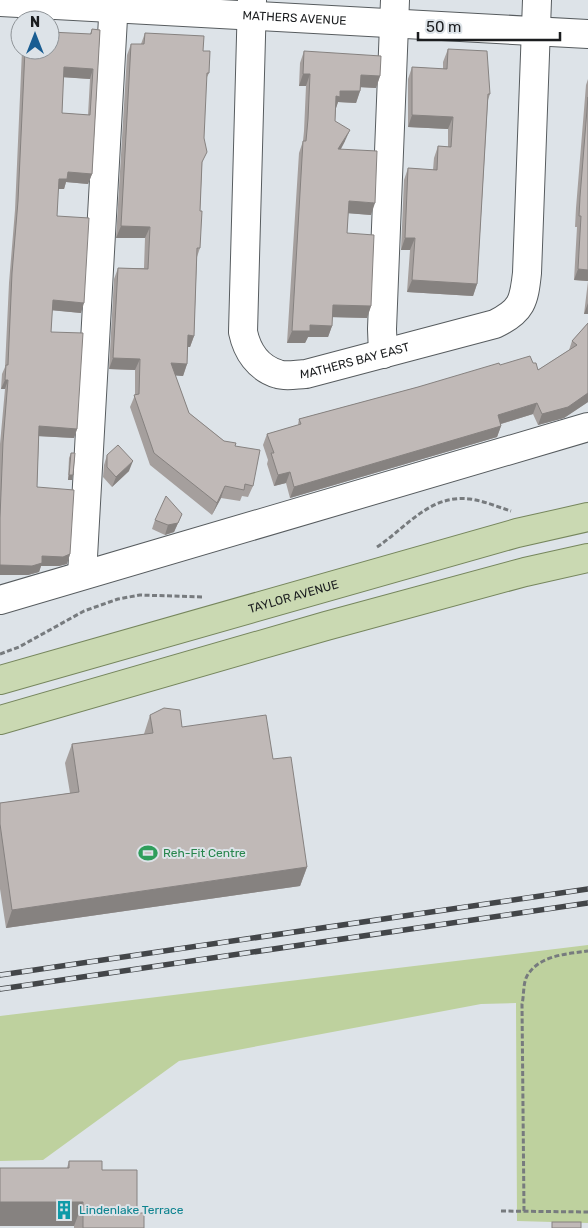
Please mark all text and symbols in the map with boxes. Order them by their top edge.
street label: MATHERS AVENUE [242,8,347,28]
north arrow [10,10,60,60]
scale bar [418,10,560,42]
text: N [30,14,40,31]
text: 50 m [426,18,461,36]
street label: MATHERS BAY EAST [300,340,411,381]
street label: TAYLOR AVENUE [247,577,340,616]
sports icon: Reh-Fit Centre [137,842,159,864]
place label: Reh-Fit Centre [163,846,246,860]
building icon: Lindenlake Terrace [53,1199,75,1221]
place label: Lindenlake Terrace [79,1203,184,1217]

